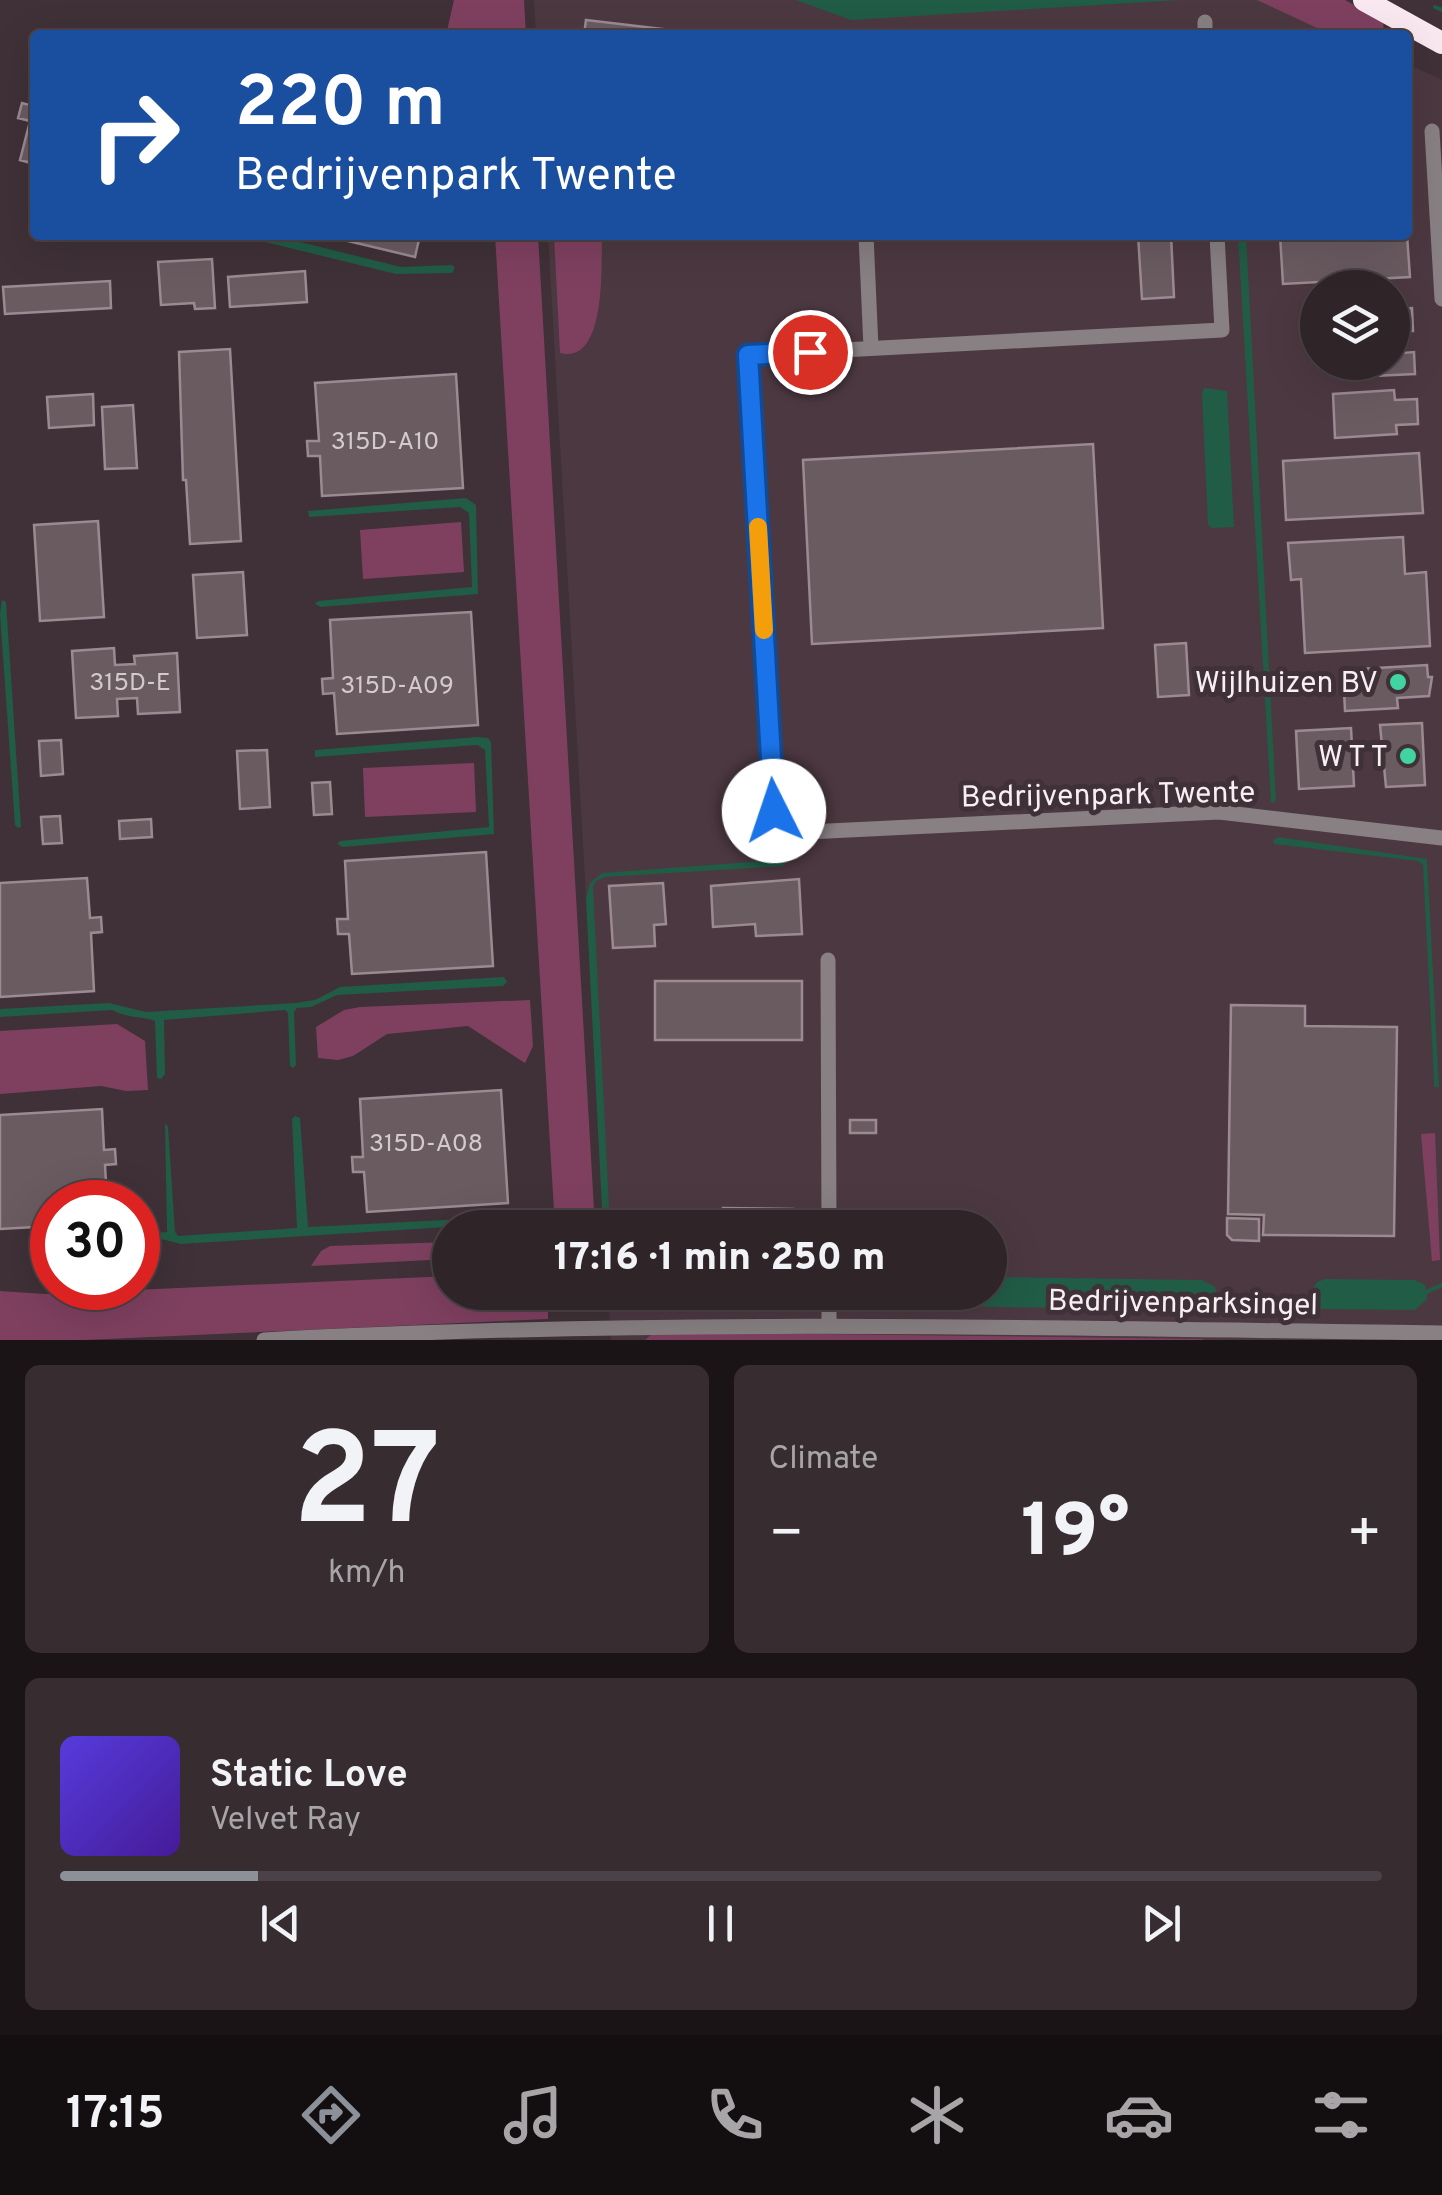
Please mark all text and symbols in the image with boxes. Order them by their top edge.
text: 220 m [235,62,445,151]
icon: right [70,70,200,200]
text: Bedrijvenpark Twente [235,149,677,206]
map controls [1300,270,1410,380]
button: layers [1300,270,1410,380]
pin [768,310,853,395]
icon: arrive [783,325,838,380]
house number: 315D-A10 [331,427,439,459]
place label: Wijlhuizen BV [1195,666,1378,703]
house number: 315D-E [89,668,171,700]
house number: 315D-A09 [340,671,454,703]
marker: Wijlhuizen BV [1387,671,1409,693]
place label: W T T [1318,740,1388,777]
marker: W T T [1397,745,1419,767]
position arrow [722,759,826,863]
street label: Bedrijvenpark Twente [961,775,1256,818]
house number: 315D-A08 [369,1129,483,1161]
speed limit sign: 30 [30,1180,160,1310]
text: 17:16 · 1 min · 250 m [554,1235,885,1284]
street label: Bedrijvenparksingel [1048,1284,1318,1325]
text: 27 [293,1406,441,1571]
text: Climate [769,1440,878,1480]
text: 19° [1021,1488,1130,1583]
text: − [769,1501,804,1571]
text: + [1347,1501,1382,1571]
text: km/h [328,1554,406,1594]
text: Static Love [210,1752,408,1801]
text: Velvet Ray [210,1801,361,1841]
icon: previous [253,1896,308,1951]
icon: pause [693,1896,748,1951]
icon: next [1134,1896,1189,1951]
icon: directions [296,2080,366,2150]
icon: music [498,2080,568,2150]
icon: phone [700,2080,770,2150]
icon: climate [902,2080,972,2150]
icon: car [1104,2080,1174,2150]
icon: filters [1306,2080,1376,2150]
text: 17:15 [66,2087,165,2144]

